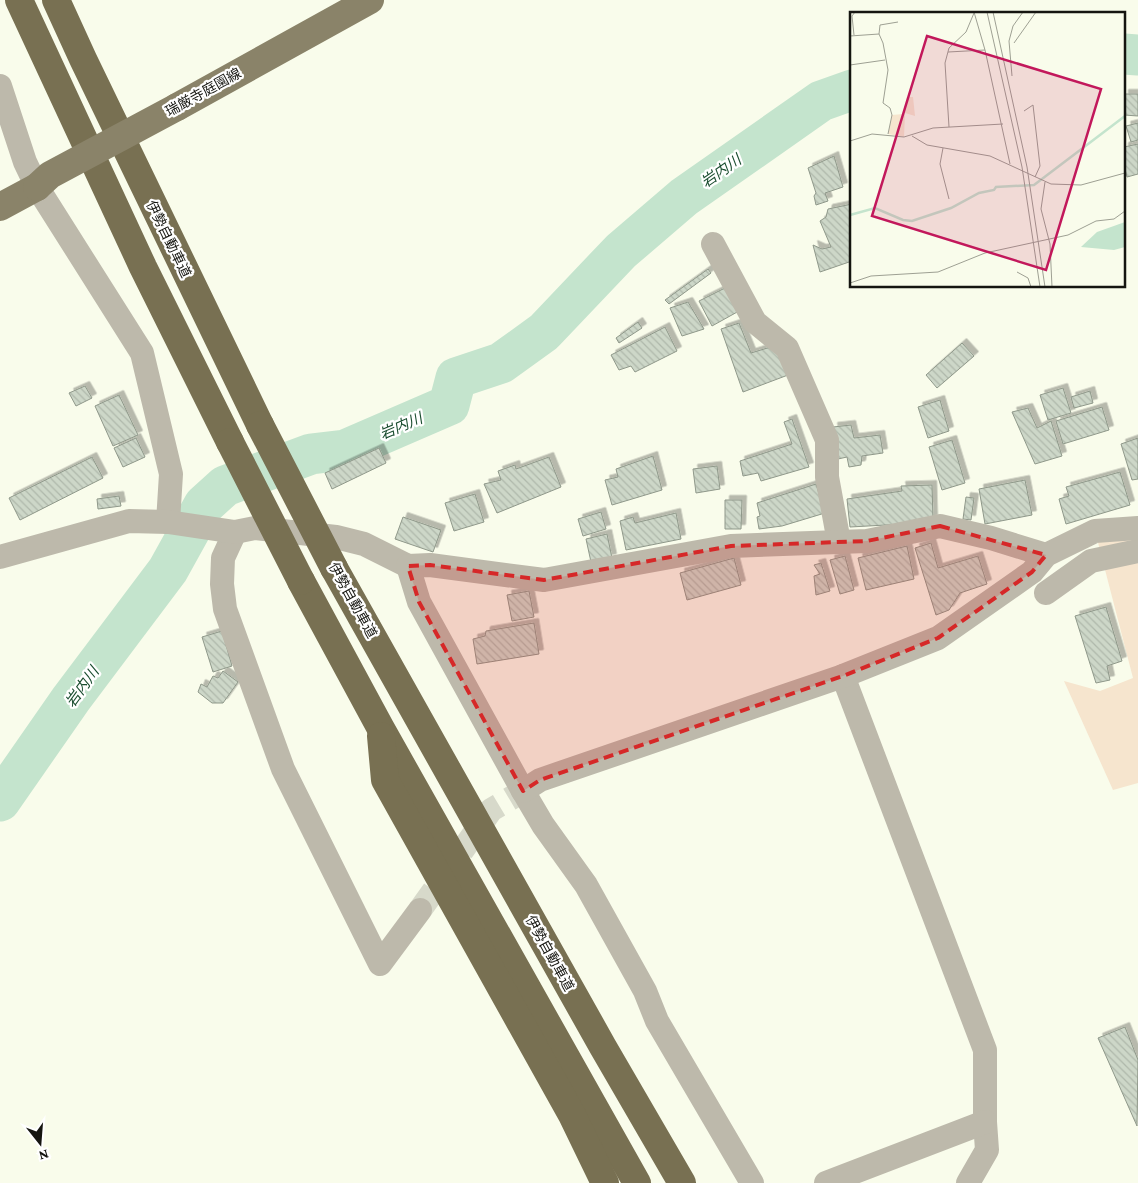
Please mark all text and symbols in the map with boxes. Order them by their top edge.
inset map [850,12,1126,288]
street label: 瑞厳寺庭園線 [162,65,244,119]
water label: 岩内川 [698,150,746,190]
street label: 伊勢自動車道 [143,198,195,280]
water label: 岩内川 [377,409,427,442]
street label: 伊勢自動車道 [326,559,380,641]
water label: 岩内川 [62,662,103,710]
street label: 伊勢自動車道 [523,912,577,994]
north arrow [15,1118,65,1168]
text: N [36,1146,51,1165]

